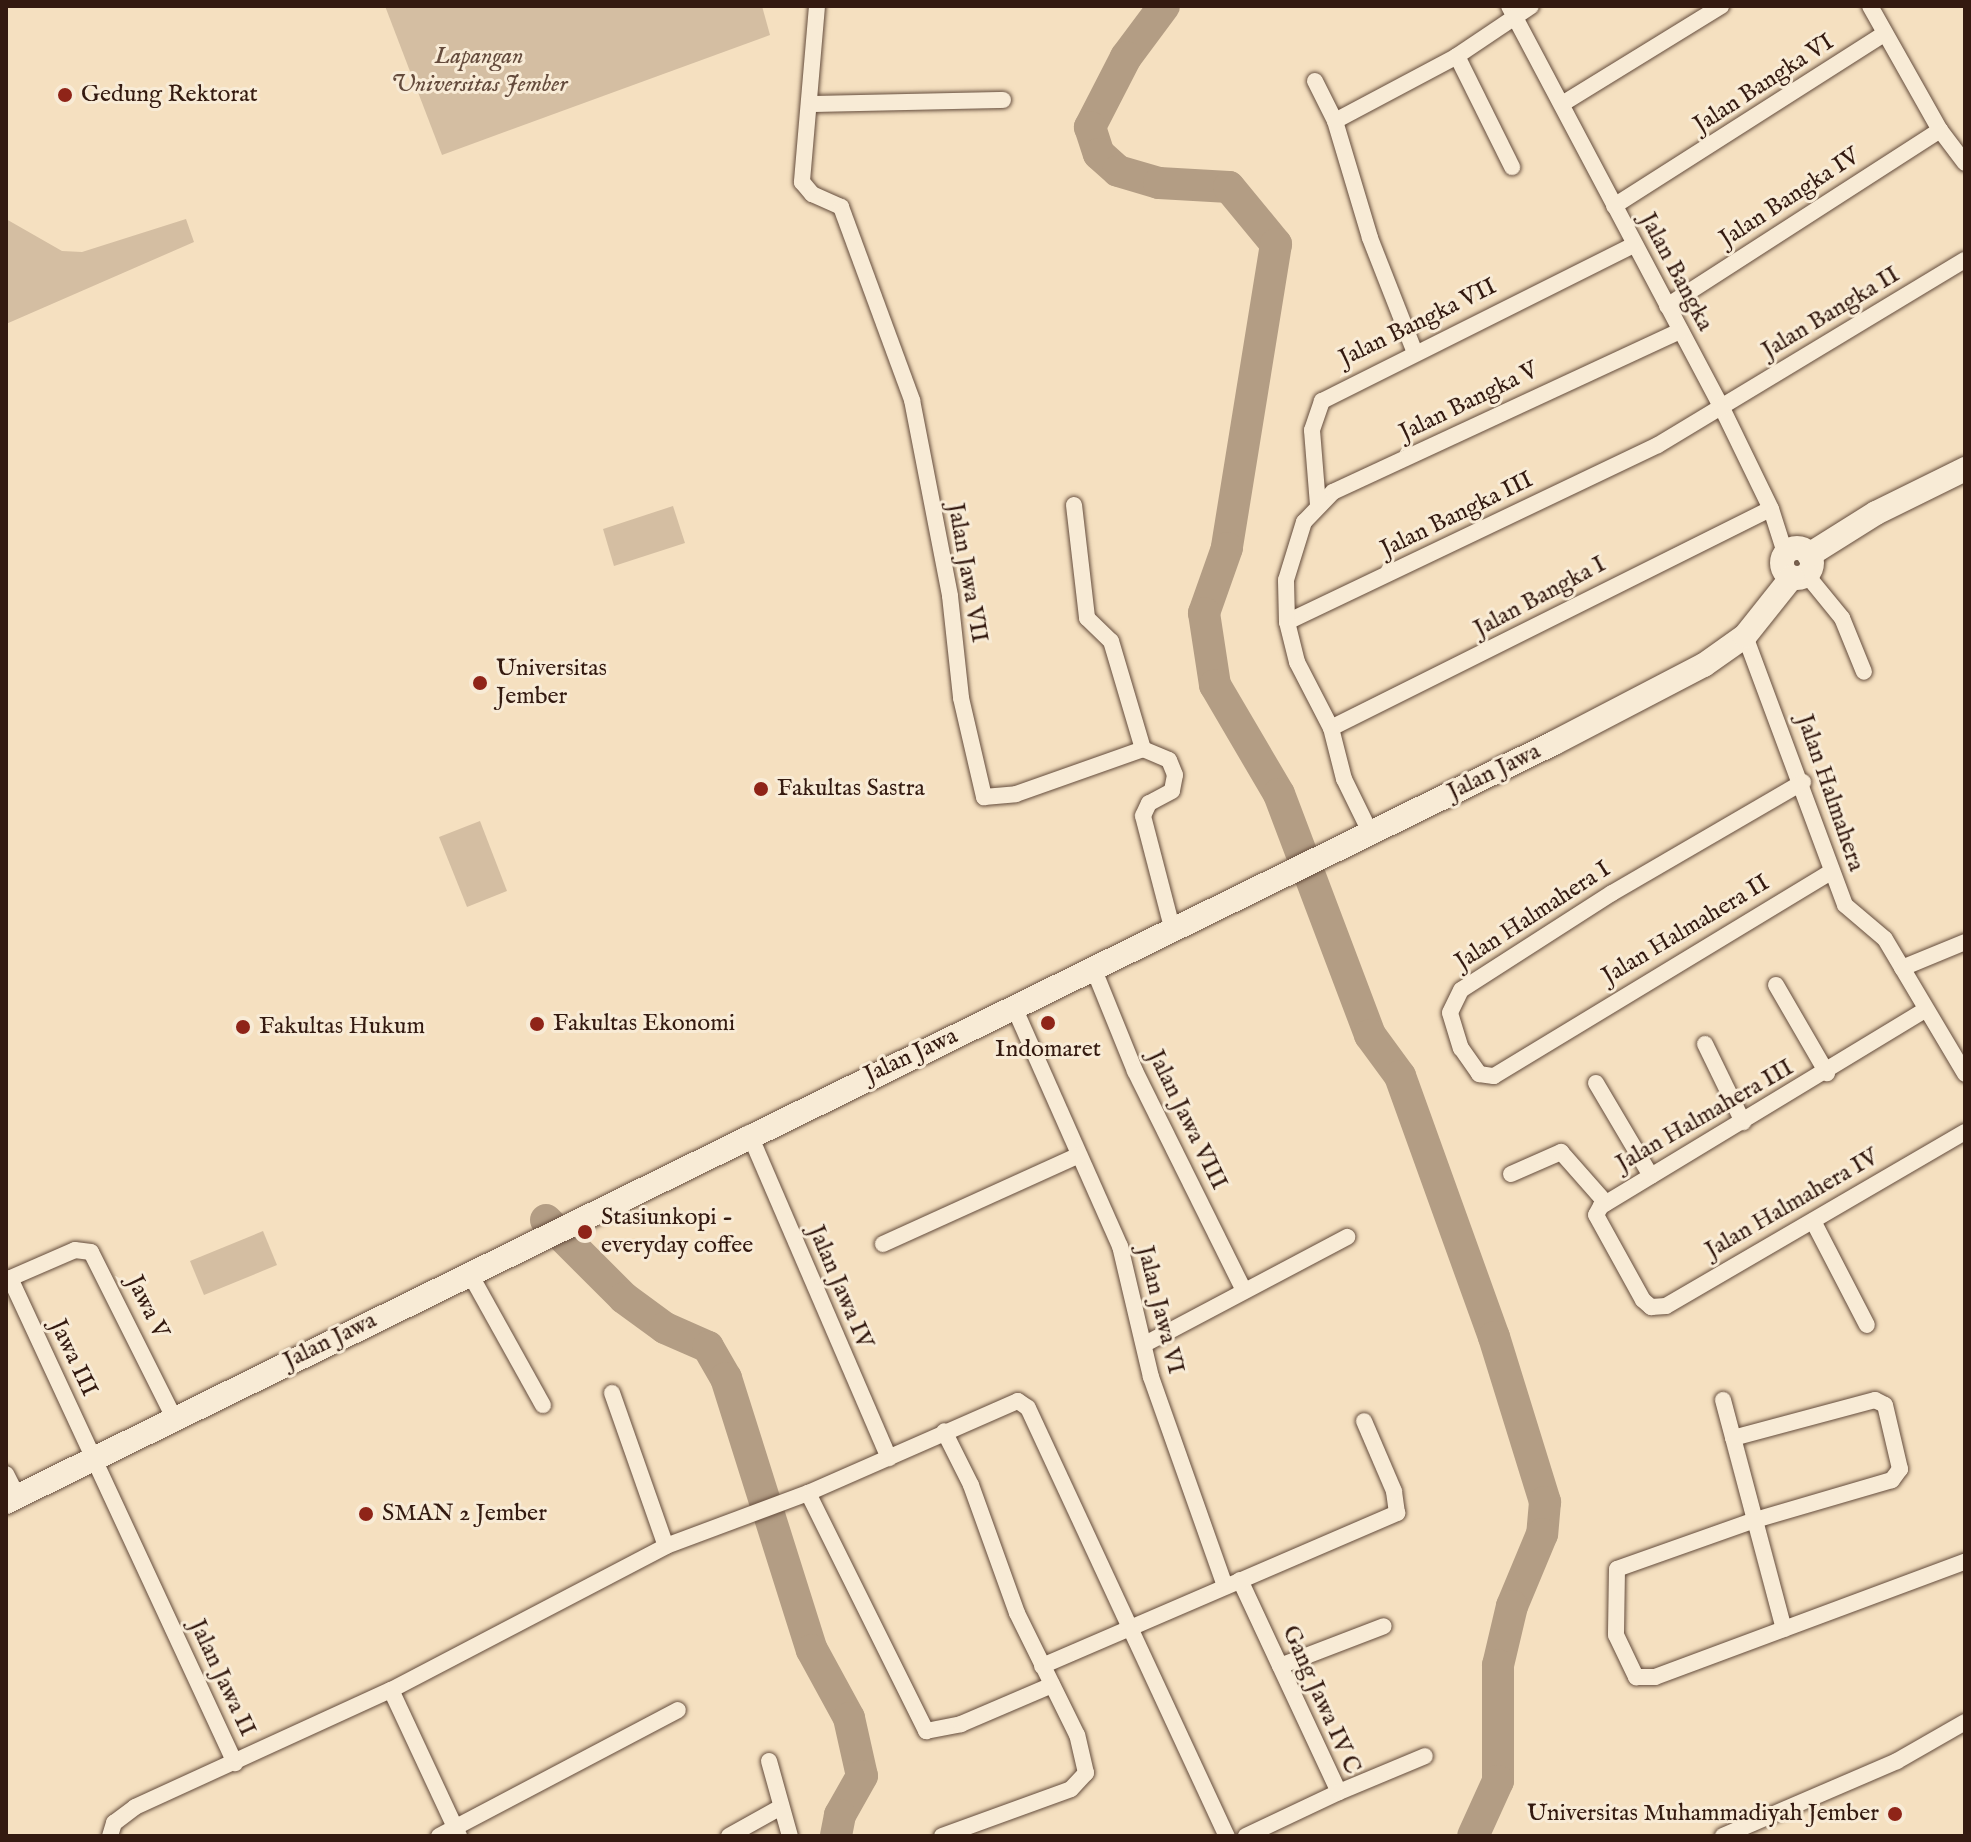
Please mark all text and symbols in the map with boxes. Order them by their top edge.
street label: Jalan Bangka VI [1689,28,1839,140]
park label: Lapangan Universitas Jember [391,43,567,99]
place label: Gedung Rektorat [81,81,258,109]
marker: Gedung Rektorat [56,86,74,104]
street label: Jalan Bangka IV [1715,142,1865,254]
street label: Jalan Bangka [1633,208,1719,336]
street label: Jalan Bangka II [1757,261,1905,365]
street label: Jalan Bangka VII [1335,272,1501,374]
street label: Jalan Bangka V [1395,356,1543,448]
street label: Jalan Bangka III [1376,466,1538,564]
street label: Jalan Jawa VII [941,501,993,645]
street label: Jalan Bangka I [1469,550,1611,644]
place label: Universitas Jember [496,655,607,711]
marker: Universitas Jember [471,674,489,692]
street label: Jalan Halmahera [1790,711,1870,875]
street label: Jalan Jawa [1443,737,1545,807]
place label: Fakultas Sastra [777,775,925,803]
marker: Fakultas Sastra [752,780,770,798]
street label: Jalan Halmahera I [1450,855,1616,977]
street label: Jalan Halmahera II [1597,869,1775,991]
place label: Fakultas Ekonomi [553,1010,735,1038]
place label: Fakultas Hukum [259,1013,425,1041]
marker: Indomaret [1039,1014,1057,1032]
marker: Fakultas Ekonomi [528,1015,546,1033]
marker: Fakultas Hukum [234,1018,252,1036]
street label: Jalan Jawa [860,1022,962,1090]
place label: Indomaret [995,1036,1101,1064]
street label: Jalan Jawa VIII [1141,1045,1233,1195]
street label: Jalan Halmahera III [1611,1054,1799,1178]
street label: Jalan Halmahera IV [1700,1143,1884,1265]
place label: Stasiunkopi - everyday coffee [601,1204,753,1260]
street label: Jalan Jawa IV [801,1221,879,1353]
marker: Stasiunkopi - everyday coffee [576,1223,594,1241]
street label: Jalan Jawa VI [1130,1243,1190,1377]
street label: Jawa V [120,1271,174,1343]
street label: Jalan Jawa [279,1306,381,1376]
street label: Jawa III [43,1315,103,1401]
place label: SMAN 2 Jember [382,1500,547,1528]
marker: SMAN 2 Jember [357,1505,375,1523]
street label: Jalan Jawa II [182,1615,262,1741]
street label: Gang Jawa IV C [1275,1621,1367,1779]
place label: Universitas Muhammadiyah Jember [1527,1800,1879,1828]
marker: Universitas Muhammadiyah Jember [1886,1805,1904,1823]

